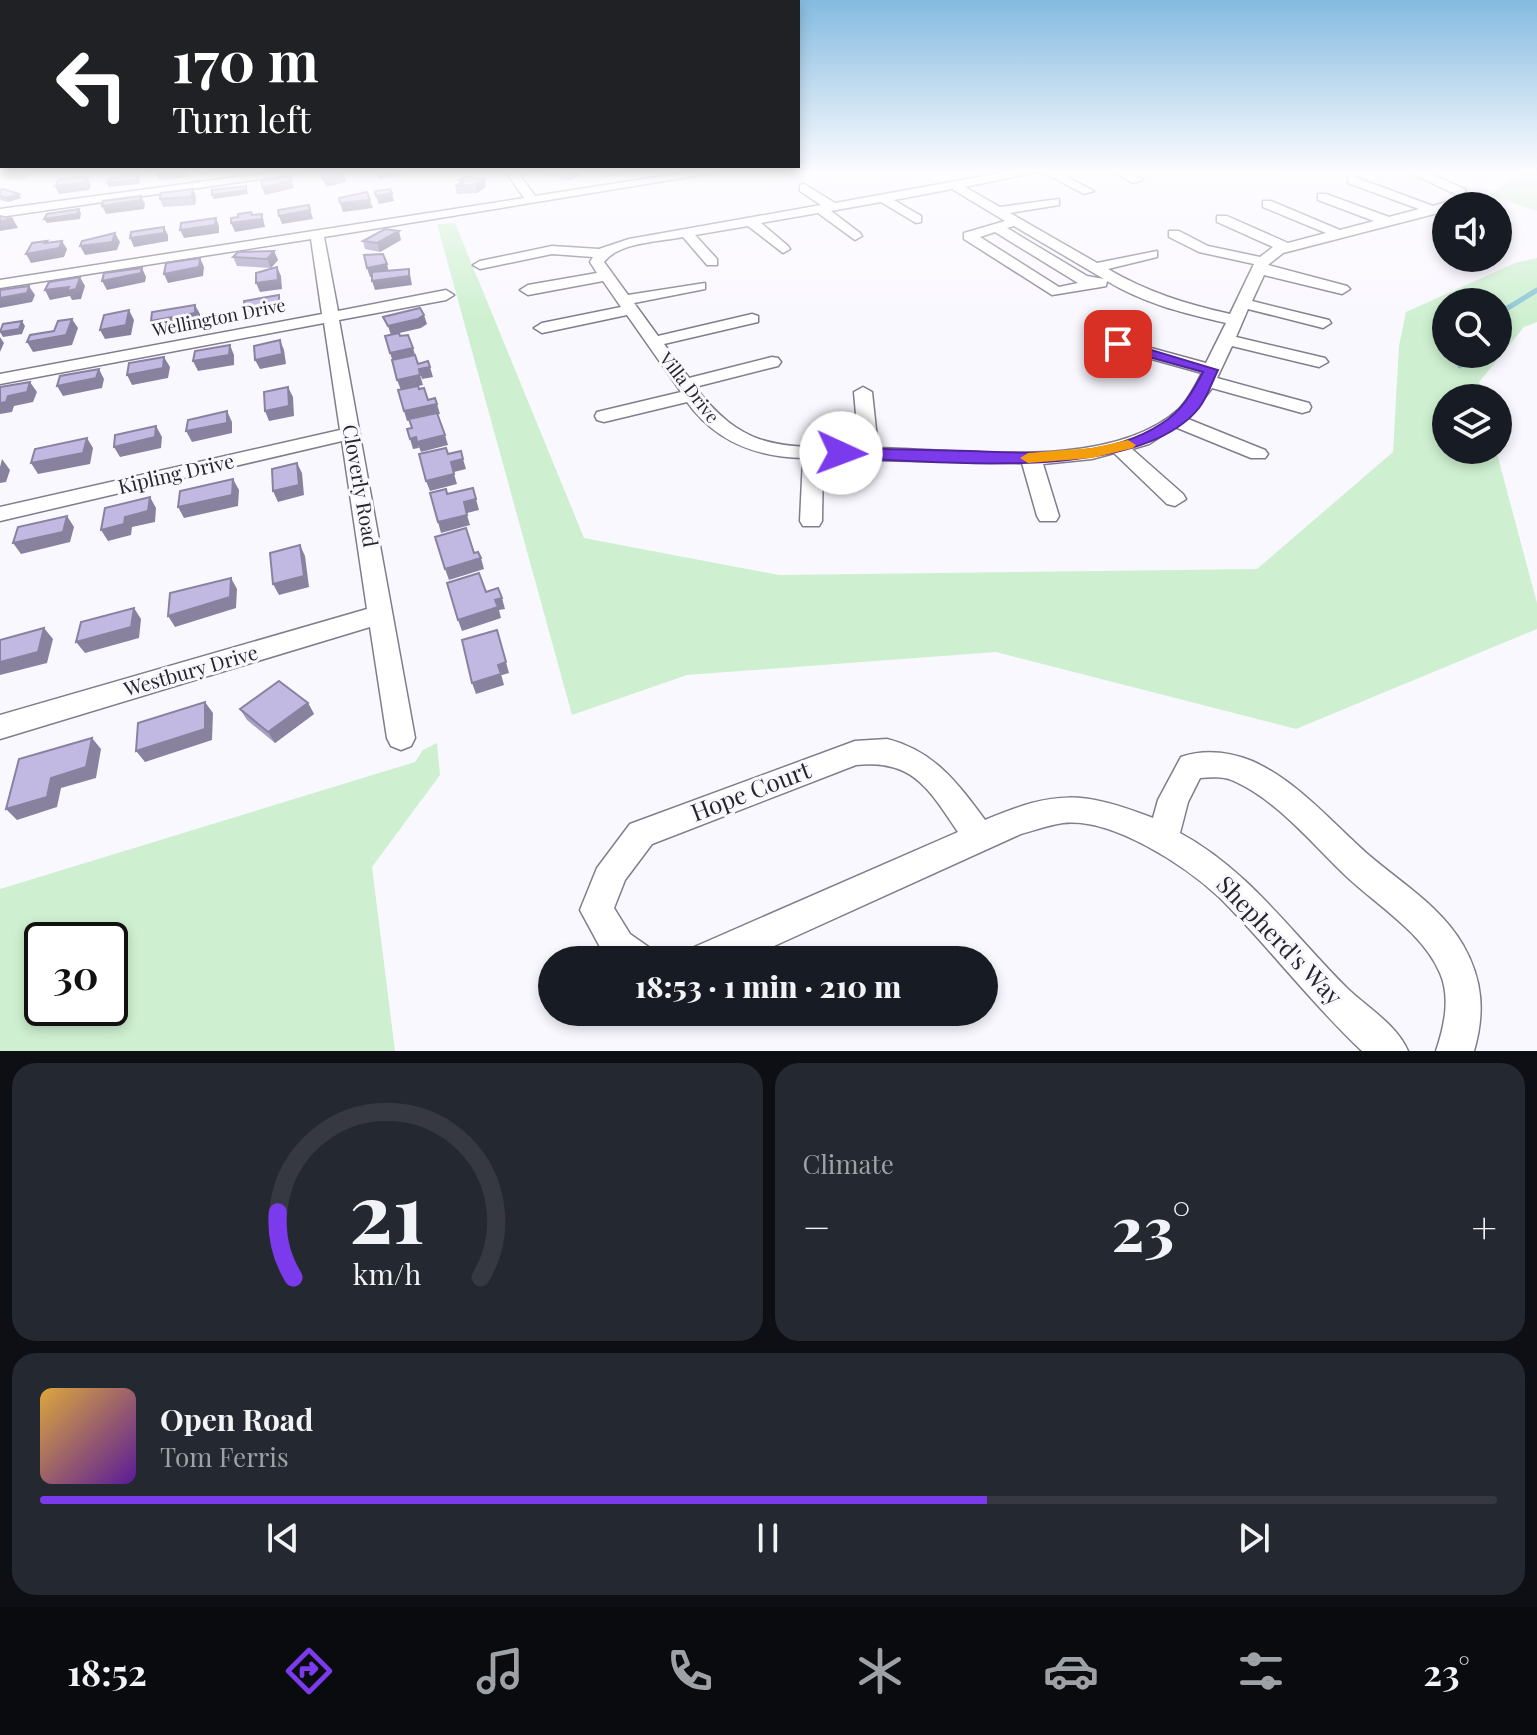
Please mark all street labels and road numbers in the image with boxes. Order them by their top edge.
street label: Wellington Drive [149,292,288,342]
street label: Villa Drive [654,346,725,428]
street label: Cloverly Road [337,422,386,550]
street label: Kipling Drive [115,446,236,499]
street label: Westbury Drive [120,638,261,702]
street label: Hope Court [686,752,815,828]
street label: Shepherd's Way [1210,868,1350,1011]

